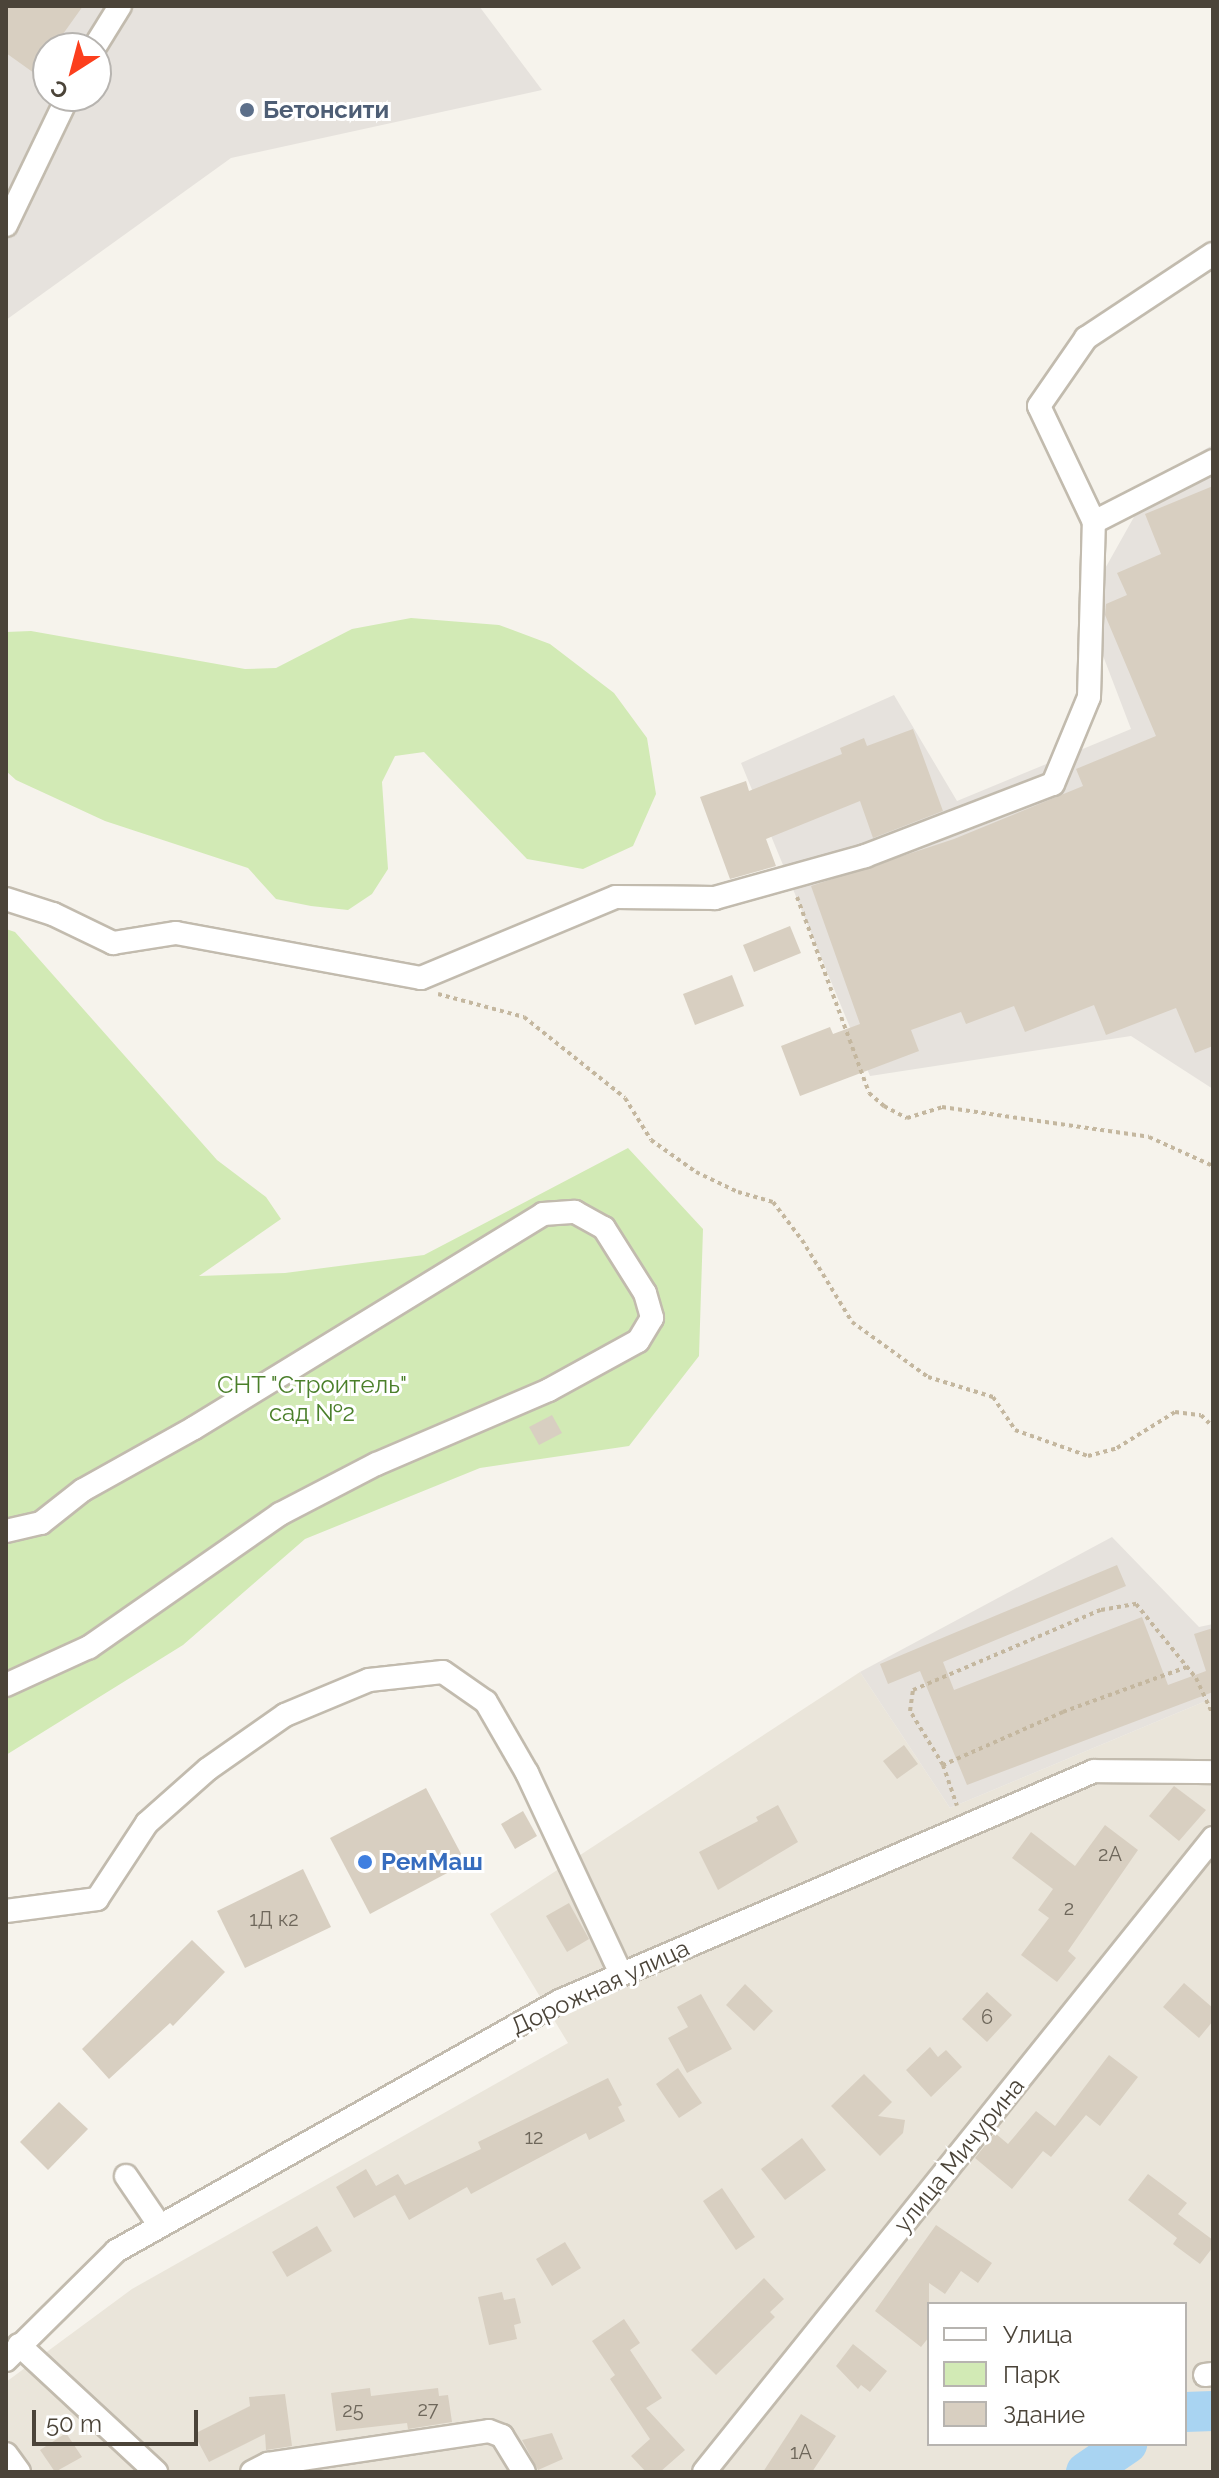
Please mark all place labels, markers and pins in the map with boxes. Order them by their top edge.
place label: Бетонсити [263,96,389,124]
marker: Бетонсити [238,101,256,119]
place label: РемМаш [381,1848,483,1876]
marker: РемМаш [356,1853,374,1871]

